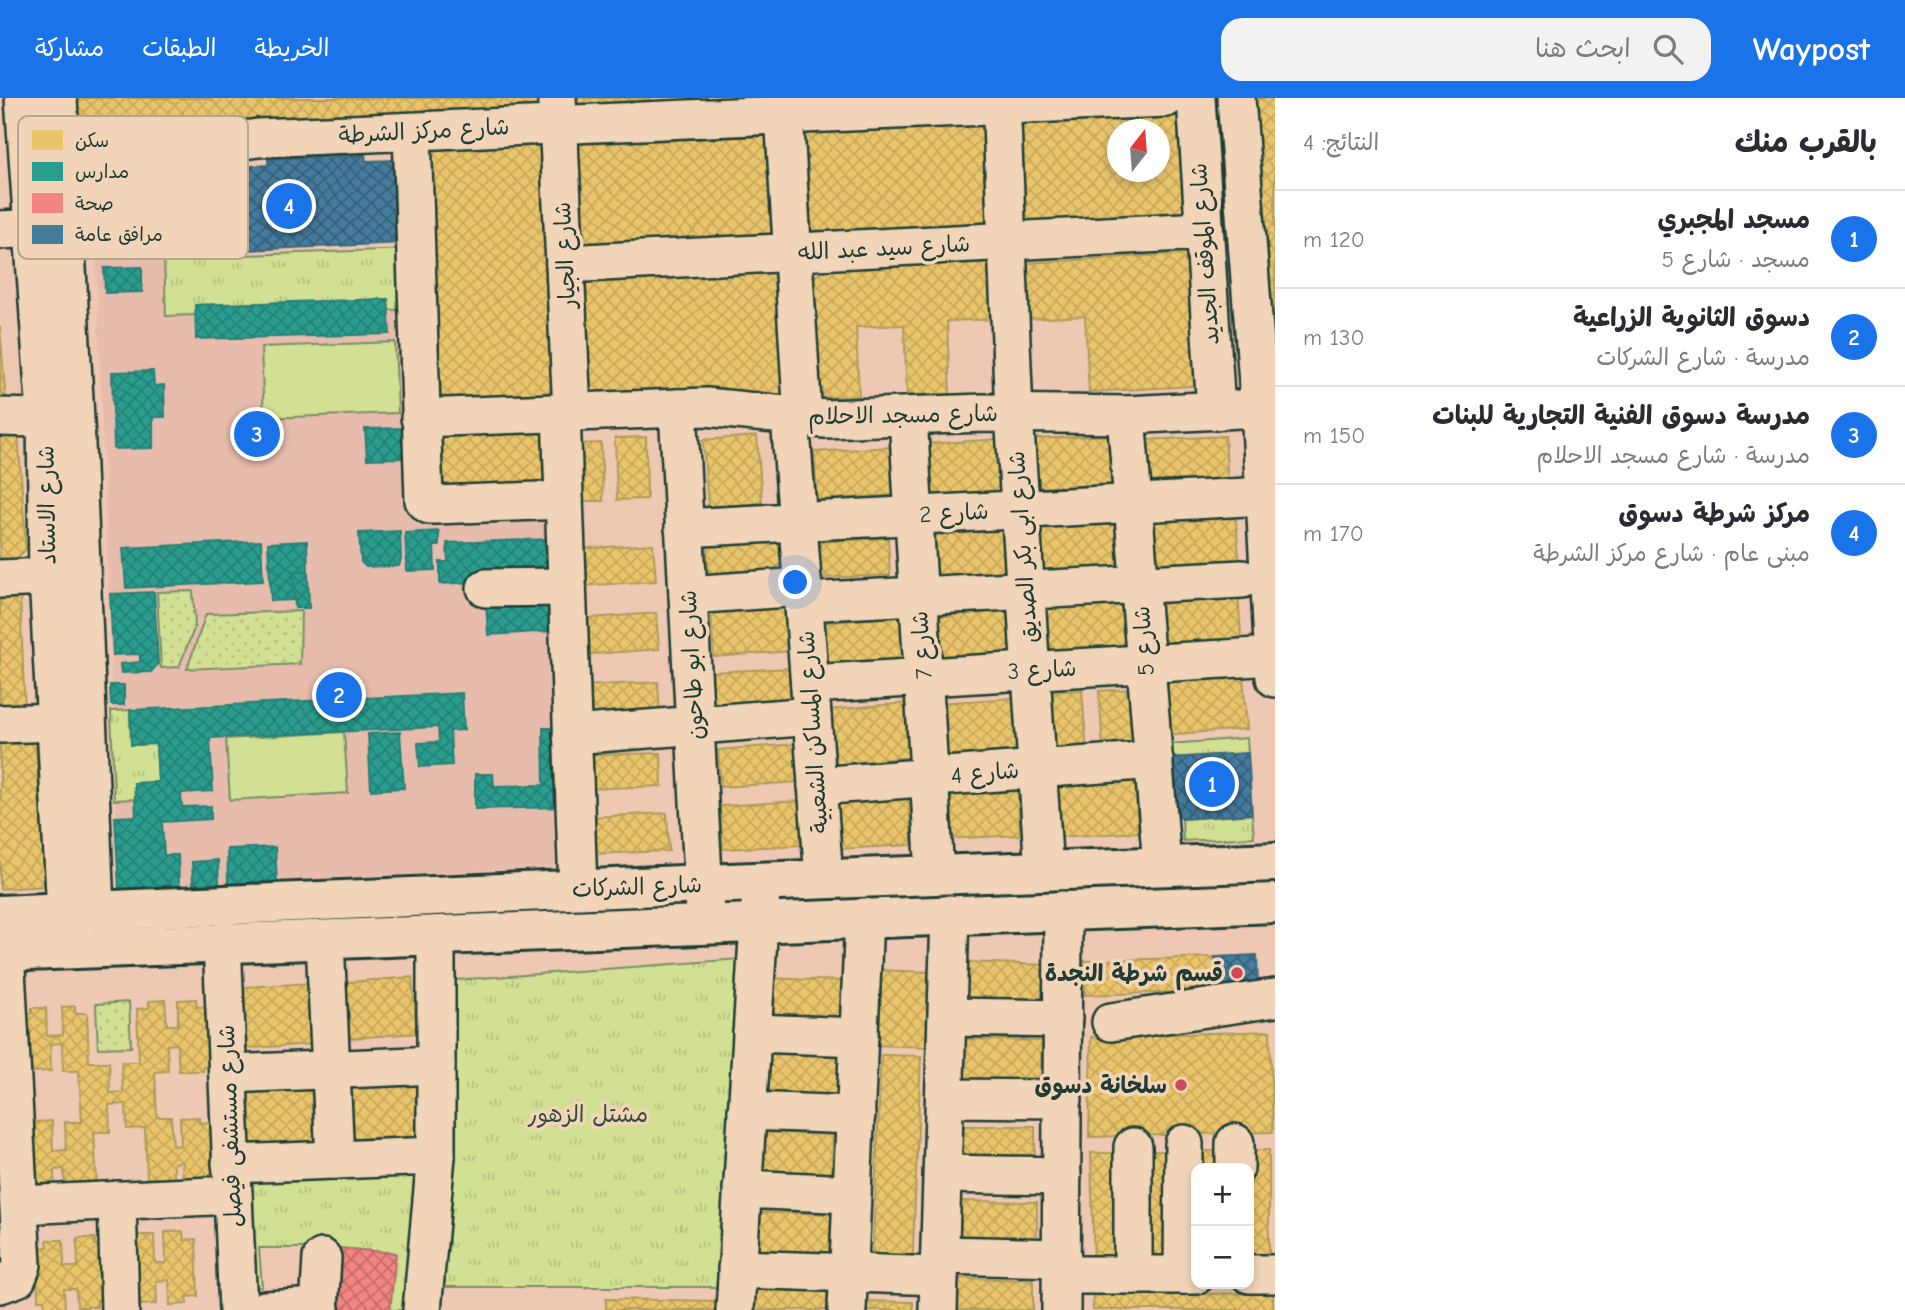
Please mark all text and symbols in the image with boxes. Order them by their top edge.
search box [1221,18,1711,81]
icon: search [1649,30,1687,68]
text: Waypost [1753,30,1870,68]
text: مشاركة [35,34,104,62]
text: الطبقات [142,34,217,62]
text: الخريطة [255,34,329,62]
text: ابحث هنا [1535,34,1631,64]
street label: شارع مركز الشرطة [338,113,510,151]
legend [18,116,248,259]
north arrow [1107,119,1170,182]
text: بالقرب منك [1735,125,1877,160]
text: النتائج: 4 [1303,129,1379,156]
text: سكن [75,130,109,152]
text: مدارس [75,161,129,183]
street label: شارع الموقف الجديد [1185,162,1227,346]
pin: 4 [266,180,312,232]
text: صحة [75,193,114,215]
street label: شارع الجيار [549,201,583,311]
text: مسجد المجبري [1658,205,1810,235]
text: مرافق عامة [75,224,163,246]
text: 120 m [1303,226,1365,253]
text: 1 [1849,226,1859,253]
street label: شارع سيد عبد الله [797,230,971,268]
text: مسجد · شارع 5 [1662,246,1810,273]
text: دسوق الثانوية الزراعية [1573,303,1810,333]
text: 130 m [1303,324,1364,351]
text: 2 [1848,324,1860,351]
text: مدرسة · شارع الشركات [1596,344,1810,371]
street label: شارع مسجد الاحلام [808,400,998,434]
text: مدرسة دسوق الفنية التجارية للبنات [1432,401,1810,431]
pin: 3 [234,408,280,460]
text: 150 m [1303,422,1365,449]
text: 3 [1848,422,1860,449]
text: مدرسة · شارع مسجد الاحلام [1537,442,1810,469]
street label: شارع الاستاد [32,445,64,565]
street label: شارع ابى بكر الصديق [1003,450,1045,644]
street label: شارع 2 [919,498,990,530]
text: مركز شرطة دسوق [1619,499,1810,529]
text: 170 m [1303,520,1364,547]
text: 4 [1849,520,1859,547]
text: مبنى عام · شارع مركز الشرطة [1533,540,1810,567]
your location [778,565,812,599]
street label: شارع ابو طاحون [675,589,711,741]
street label: شارع 5 [1128,605,1162,677]
street label: شارع 7 [906,610,940,680]
street label: شارع المساكن الشعبية [792,630,836,834]
street label: شارع 3 [1007,655,1077,687]
pin: 2 [316,669,362,721]
street label: شارع 4 [950,757,1021,791]
pin: 1 [1189,758,1235,810]
street label: شارع الشركات [571,871,703,905]
place label: قسم شرطة النجدة [1045,960,1223,991]
marker: قسم شرطة النجدة [1229,965,1245,981]
street label: شارع مستشفى فيصل [213,1024,249,1228]
place label: سلخانة دسوق [1034,1072,1167,1100]
marker: سلخانة دسوق [1173,1077,1189,1093]
park label: مشتل الزهور [527,1101,648,1128]
map controls [1191,1163,1254,1289]
button: + [1191,1163,1254,1226]
button: − [1191,1226,1254,1289]

